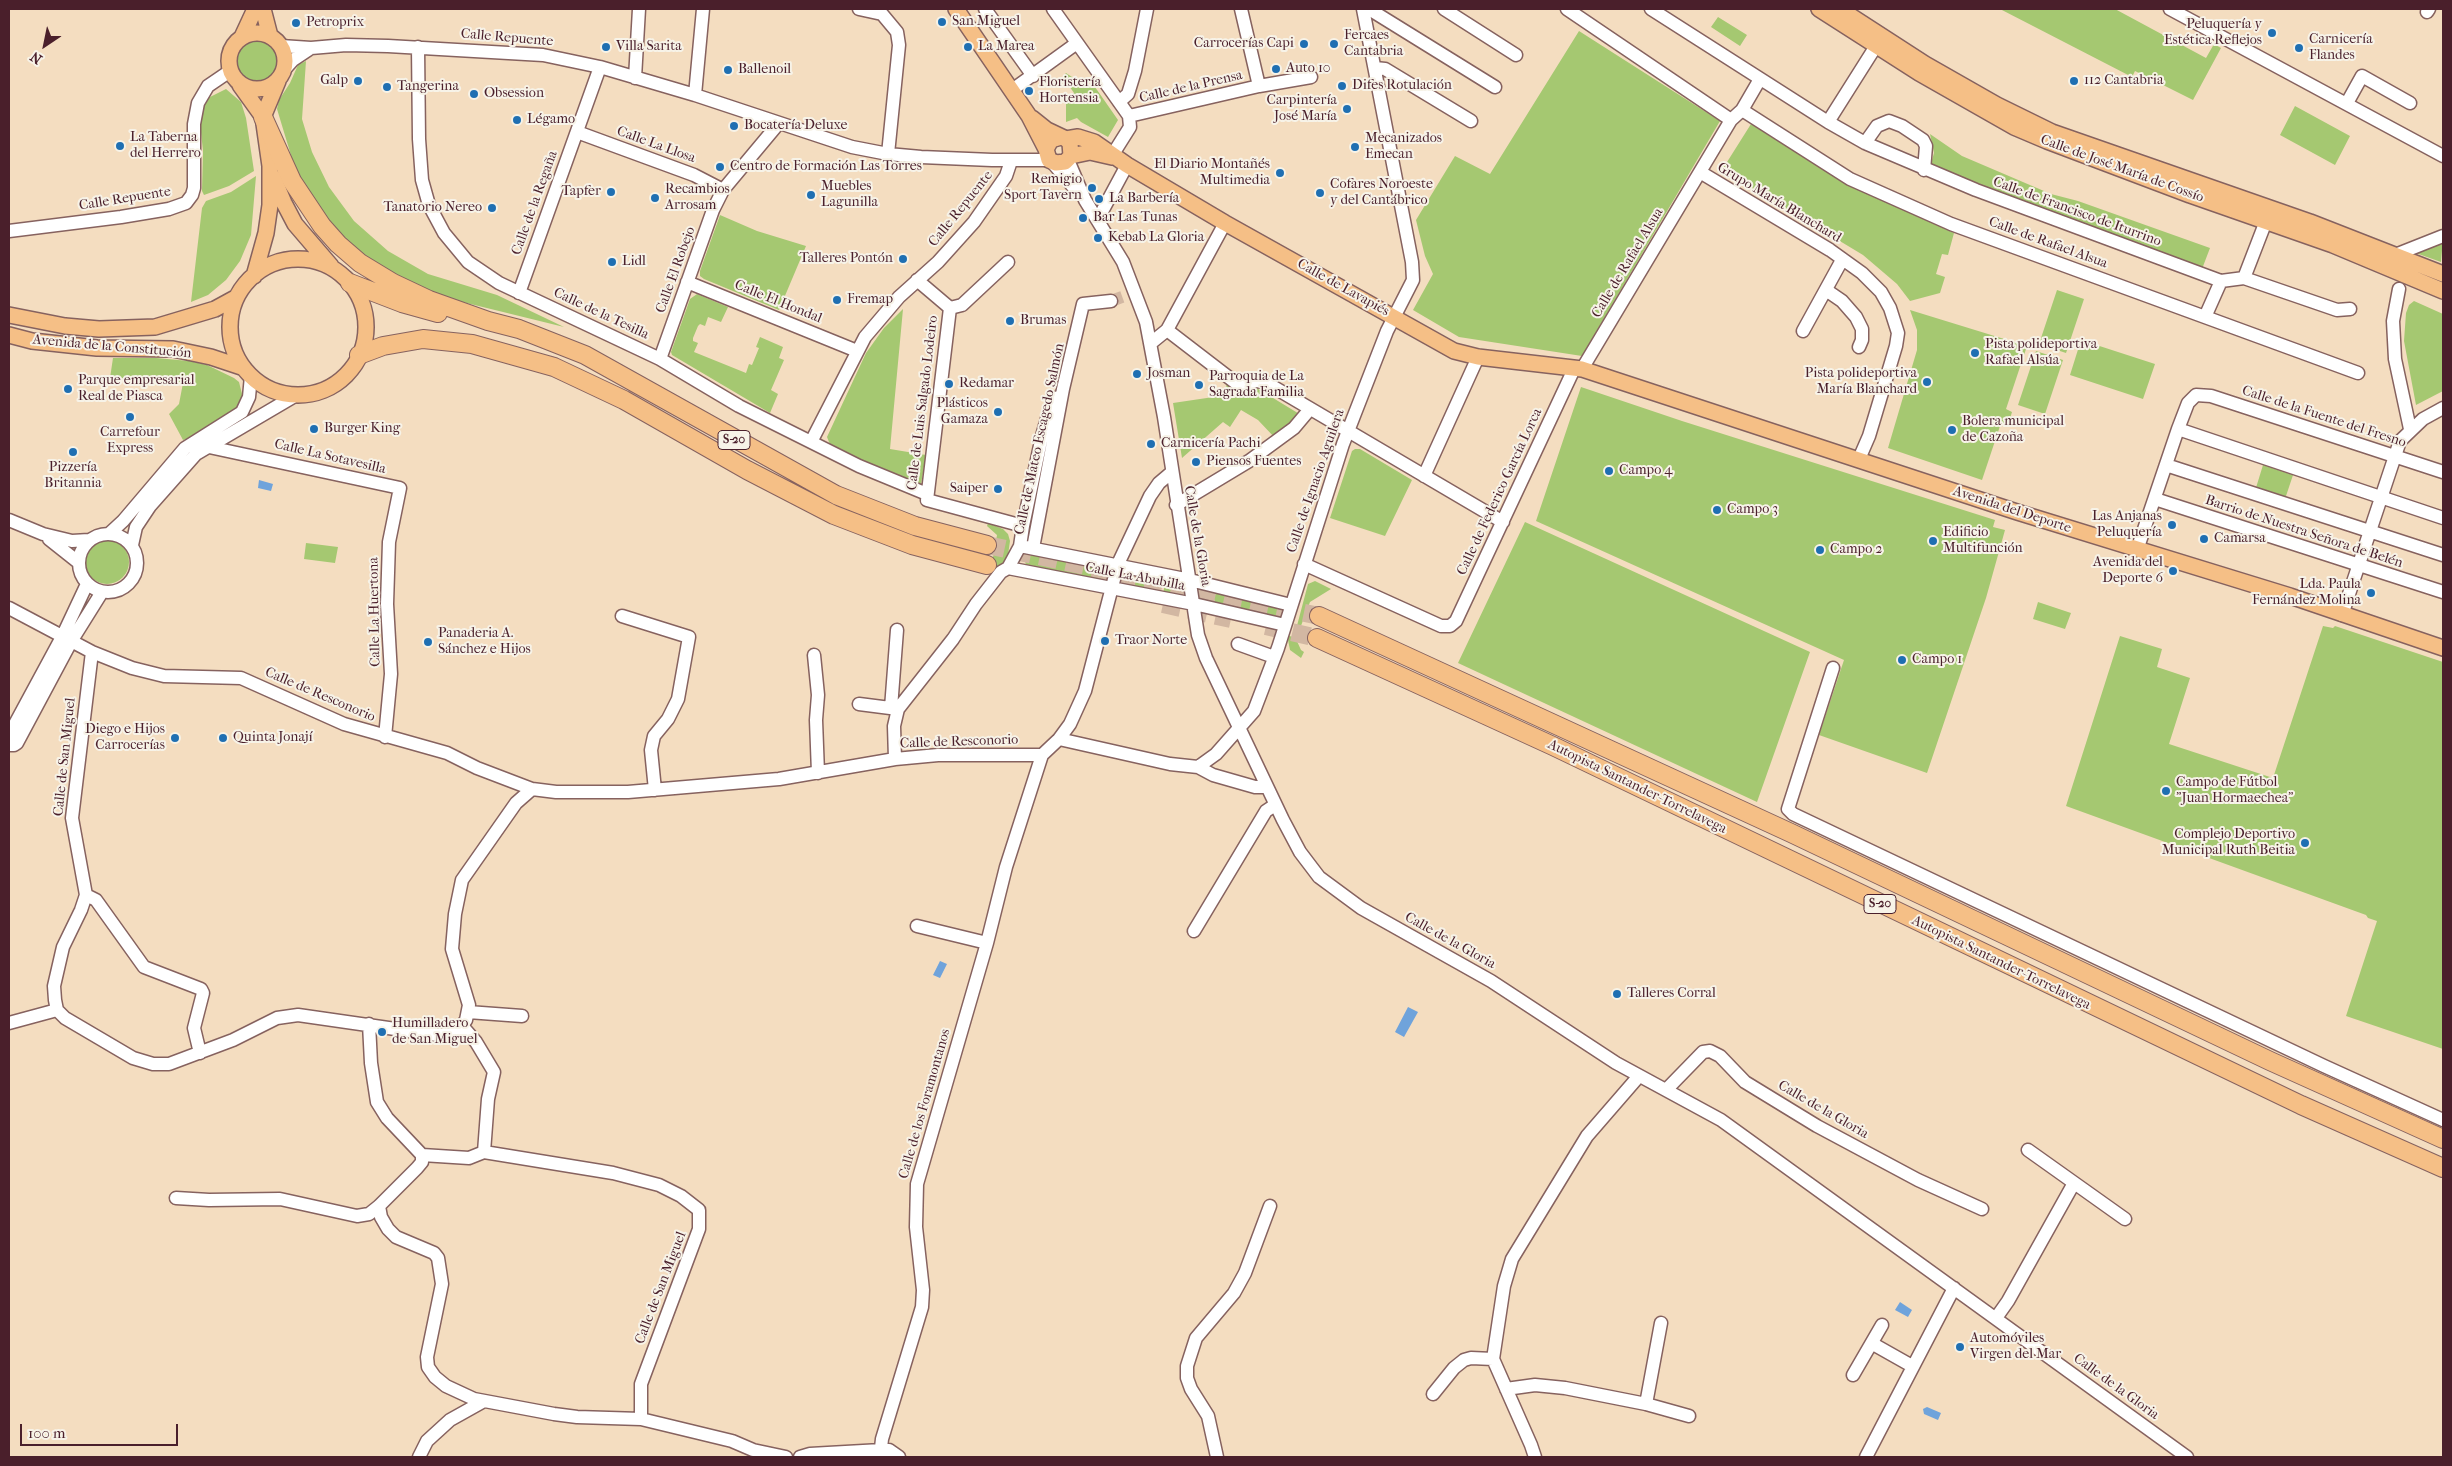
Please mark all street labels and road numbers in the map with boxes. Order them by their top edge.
street label: Calle Repuente [460,26,554,50]
street label: Calle de la Prensa [1138,67,1244,107]
street label: Calle La Llosa [614,123,698,167]
street label: Calle de José María de Cossío [2038,132,2206,206]
street label: Calle de la Regaña [508,149,562,257]
street label: Grupo María Blanchard [1714,159,1844,247]
street label: Calle Repuente [925,168,997,250]
street label: Calle de Francisco de Iturrino [1991,174,2163,250]
street label: Calle Repuente [78,183,172,215]
street label: Calle de Rafael Alsua [1589,205,1667,321]
street label: Calle de Rafael Alsua [1986,214,2110,272]
street label: Calle El Robejo [653,224,699,316]
street label: Calle de Lavapiés [1294,256,1392,320]
street label: Calle El Hondal [732,277,824,327]
street label: Calle de la Tesilla [551,285,651,343]
street label: Calle de Luis Salgado Lodeiro [904,315,942,491]
street label: Avenida de la Constitución [32,332,192,362]
street label: Calle de Mateo Escagedo Salmón [1012,342,1068,536]
street label: Calle de la Fuente del Fresno [2240,382,2408,452]
street label: Calle de Federico García Lorca [1454,406,1546,578]
street label: Calle de Ignacio Aguilera [1284,407,1348,555]
road number: S-20 [718,430,750,450]
street label: Calle La Sotavesilla [273,436,387,478]
street label: Avenida del Deporte [1951,483,2073,537]
street label: Calle de la Gloria [1180,485,1214,587]
street label: Barrio de Nuestra Señora de Belén [2203,492,2405,572]
street label: Calle La Huertona [366,557,384,667]
street label: Calle La Abubilla [1084,559,1186,595]
street label: Calle de Resconorio [262,664,378,726]
street label: Calle de San Miguel [50,697,80,817]
street label: Calle de Resconorio [900,732,1018,752]
street label: Autopista Santander-Torrelavega [1545,736,1729,838]
road number: S-20 [1864,894,1896,914]
street label: Calle de la Gloria [1401,909,1499,973]
street label: Autopista Santander-Torrelavega [1909,912,2093,1014]
street label: Calle de los Foramontanos [896,1027,954,1181]
street label: Calle de la Gloria [1775,1077,1871,1143]
street label: Calle de San Miguel [632,1229,690,1347]
street label: Calle de la Gloria [2070,1350,2162,1424]

